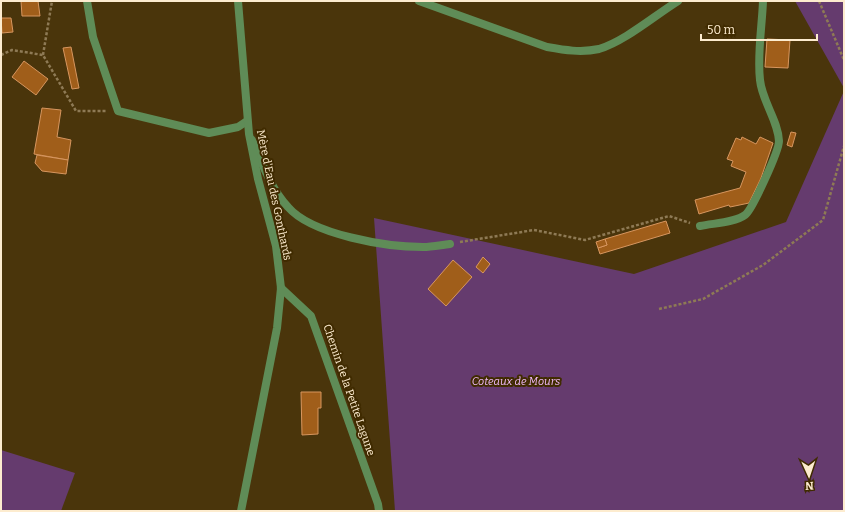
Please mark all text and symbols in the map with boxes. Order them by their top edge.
scale bar [701,16,817,42]
text: 50 m [707,23,736,37]
street label: Mère d'Eau des Gonthards [254,128,294,262]
street label: Chemin de la Petite Lagune [320,323,378,457]
park label: Coteaux de Mours [472,375,560,388]
north arrow [789,456,829,496]
text: N [804,479,814,492]

